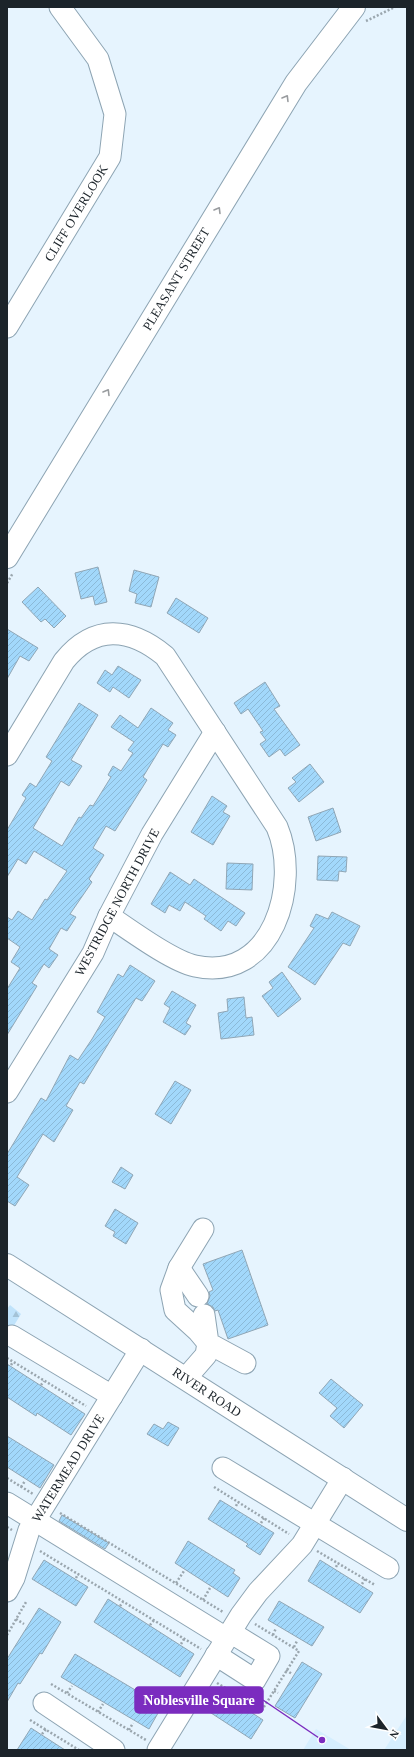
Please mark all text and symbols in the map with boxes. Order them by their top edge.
one-way arrow [281,95,289,102]
street label: CLIFF OVERLOOK [41,161,111,264]
one-way arrow [214,207,221,214]
street label: PLEASANT STREET [139,225,213,333]
one-way arrow [103,389,110,396]
street label: WESTRIDGE NORTH DRIVE [72,825,162,979]
street label: RIVER ROAD [170,1364,244,1420]
street label: WATERMEAD DRIVE [29,1411,107,1525]
callout: Noblesville Square [135,1687,263,1713]
text: Noblesville Square [143,1693,255,1708]
north arrow [366,1709,406,1749]
text: N [387,1728,402,1741]

